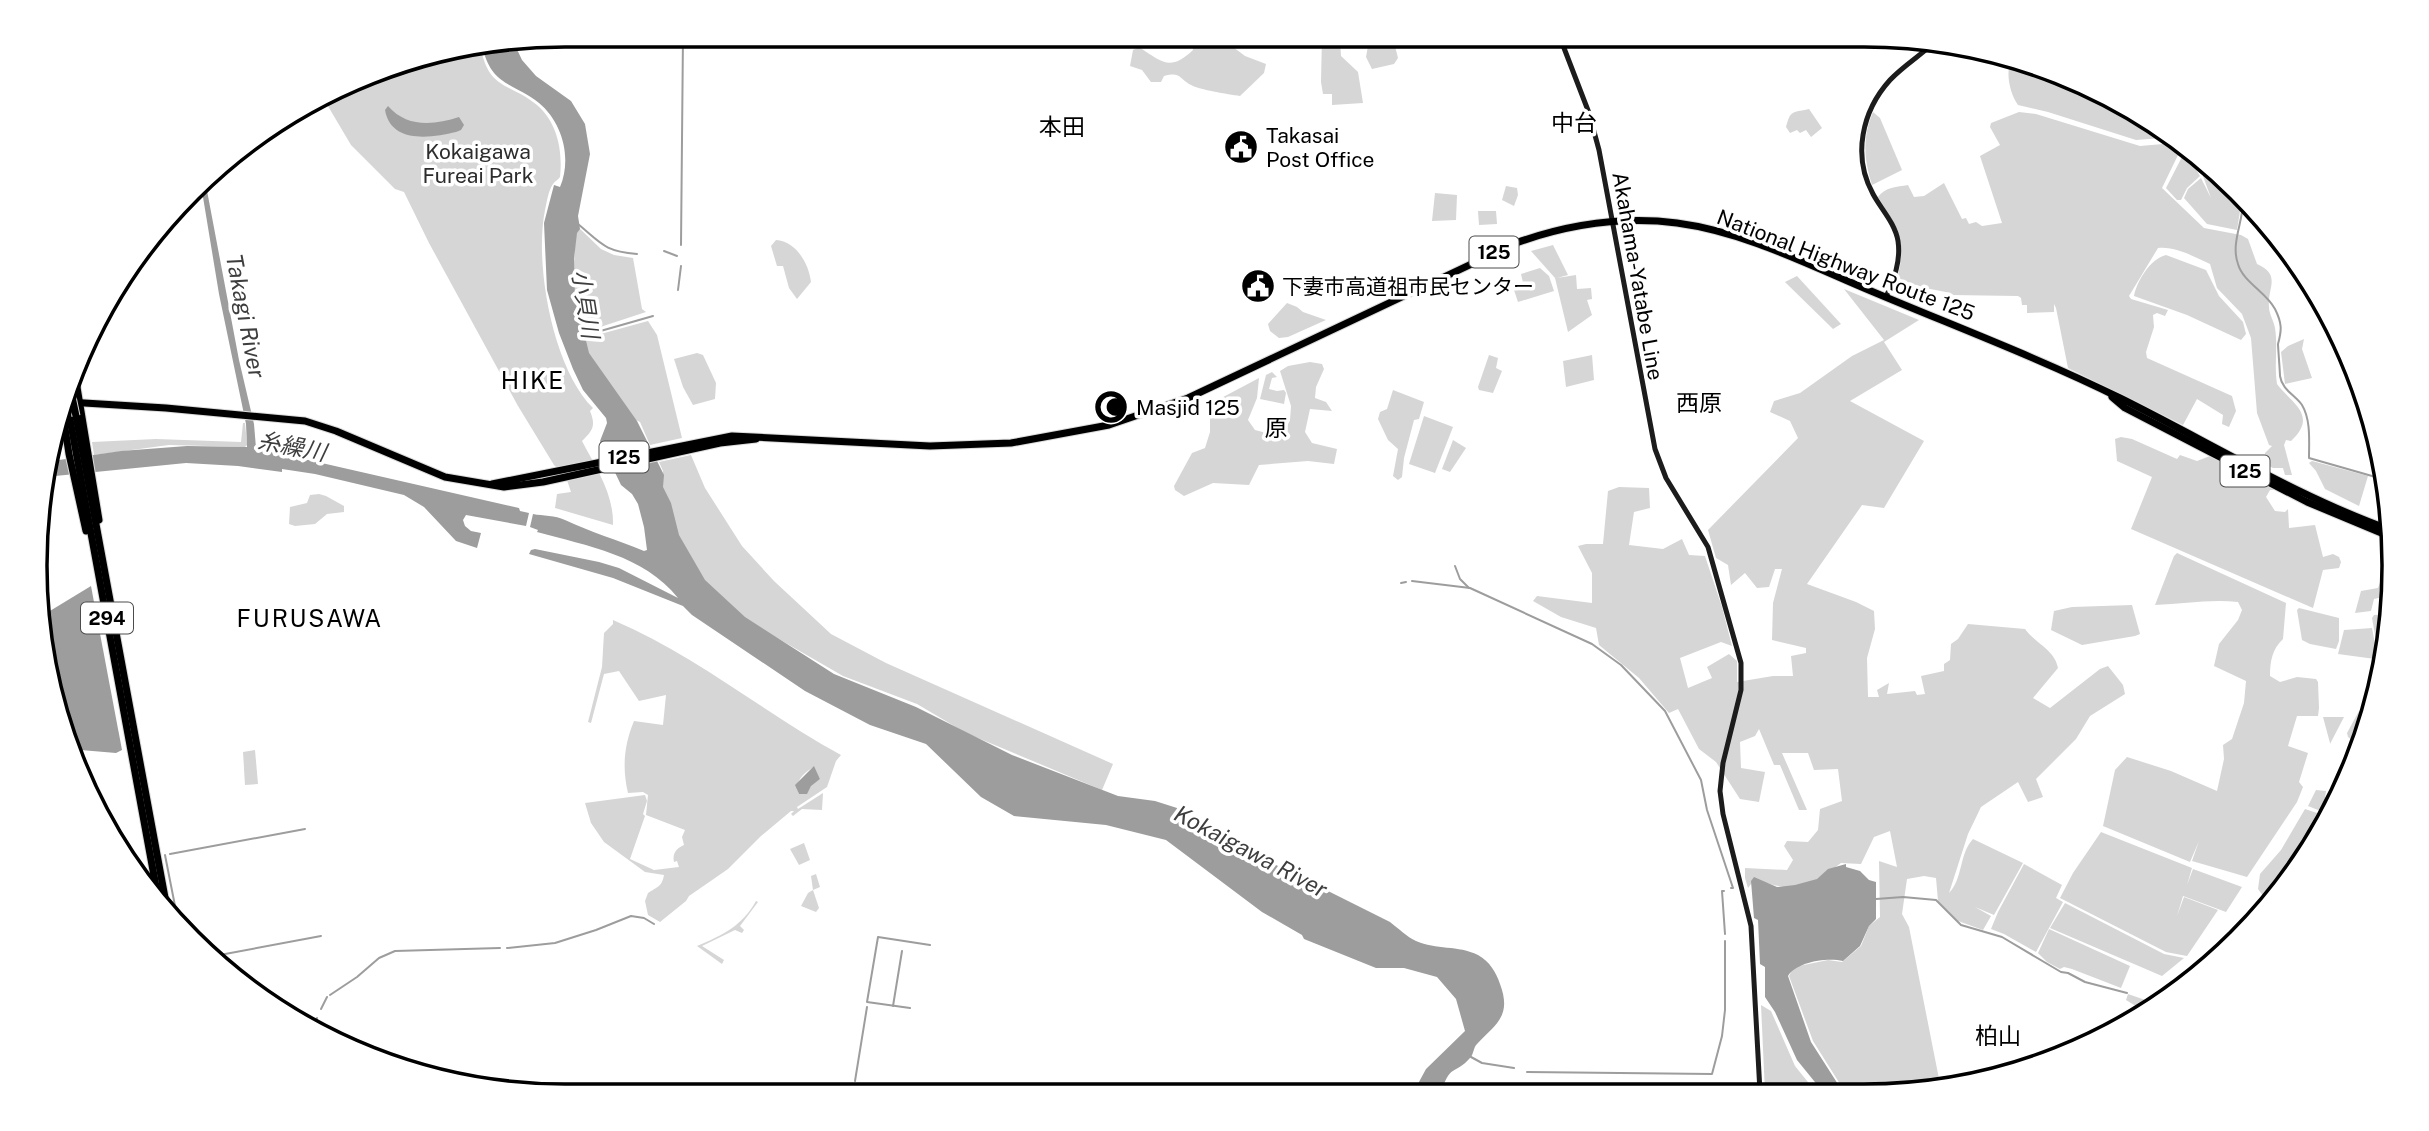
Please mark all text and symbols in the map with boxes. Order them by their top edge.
district label: 中台 [1551,109,1597,136]
district label: 本田 [1039,113,1085,140]
place label: Takasai Post Office [1266,123,1374,172]
public building icon: Takasai Post Office [1222,128,1260,166]
park label: Kokaigawa Fureai Park [422,139,534,188]
street label: Akahama-Yatabe Line [1607,170,1669,382]
street label: National Highway Route 125 [1714,204,1978,326]
road number: 125 [1470,236,1518,268]
water label: Takagi River [221,252,271,381]
public building icon: 下妻市高道祖市民センター [1239,267,1277,305]
water label: 小貝川 [567,268,605,343]
place label: 下妻市高道祖市民センター [1282,274,1534,299]
district label: HIKE [501,366,565,394]
mosque icon: Masjid 125 [1092,388,1130,426]
district label: 西原 [1676,389,1722,416]
place label: Masjid 125 [1136,395,1240,420]
district label: 原 [1265,414,1288,441]
water label: 糸繰川 [256,426,331,466]
road number: 125 [600,442,648,472]
road number: 125 [2220,456,2270,486]
road number: 294 [81,603,133,634]
district label: FURUSAWA [237,604,383,632]
water label: Kokaigawa River [1170,799,1332,903]
district label: 柏山 [1975,1022,2021,1049]

